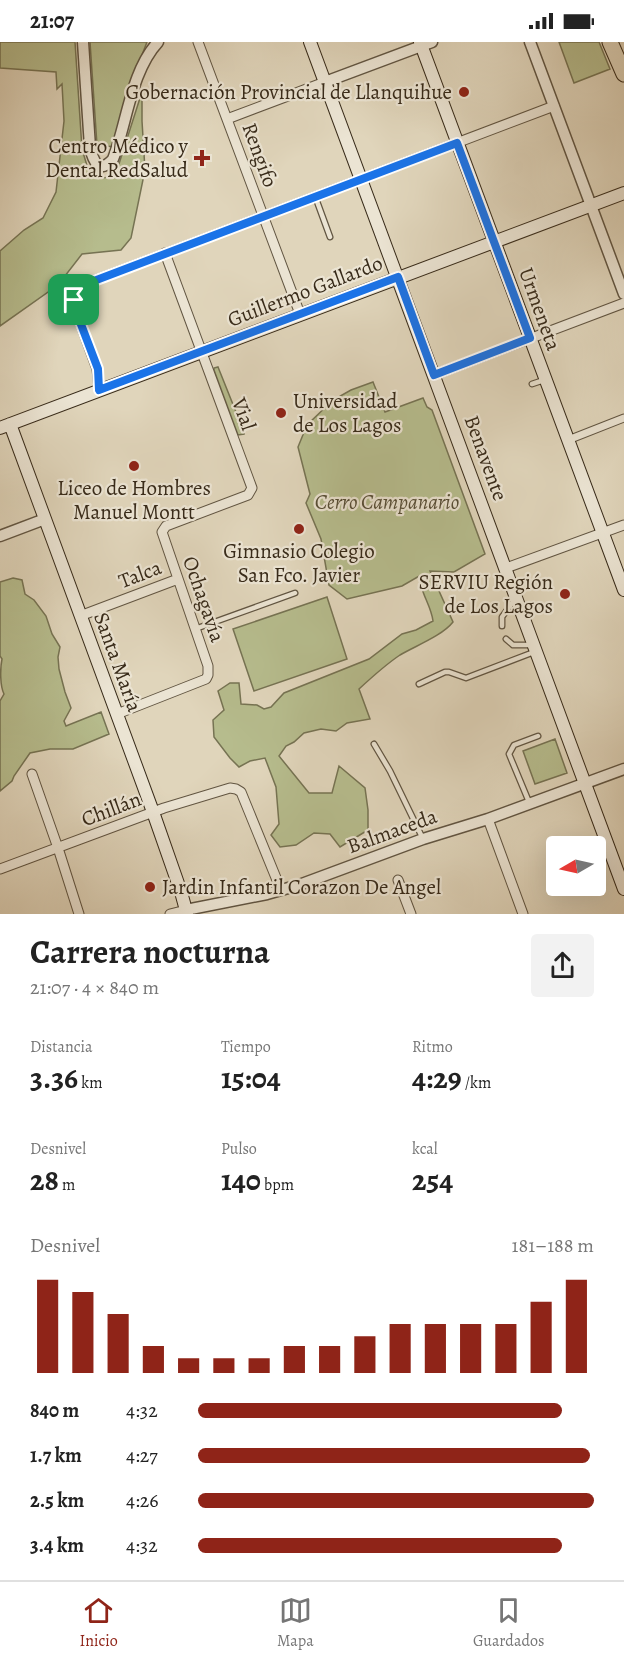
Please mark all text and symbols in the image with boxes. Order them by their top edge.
text: 21:07 [30,6,74,36]
place label: Gobernación Provincial de Llanquihue [126,78,452,106]
marker: Gobernación Provincial de Llanquihue [457,85,471,99]
street label: Rengifo [235,119,285,191]
place label: Centro Médico y Dental RedSalud [45,132,189,184]
marker: Centro Médico y Dental RedSalud [193,149,211,167]
street label: Guillermo Gallardo [224,249,386,333]
street label: Urmeneta [512,264,568,355]
pin [48,274,99,325]
icon: arrive [57,283,90,316]
place label: Universidad de Los Lagos [293,387,401,439]
street label: Vial [225,393,263,434]
marker: Universidad de Los Lagos [274,406,288,420]
street label: Benavente [458,411,514,505]
marker: Liceo de Hombres Manuel Montt [127,459,141,473]
place label: Liceo de Hombres Manuel Montt [57,474,211,526]
park label: Cerro Campanario [315,488,459,516]
marker: Gimnasio Colegio San Fco. Javier [292,522,306,536]
place label: Gimnasio Colegio San Fco. Javier [223,537,375,589]
street label: Ochagavía [176,552,232,646]
street label: Talca [115,553,166,595]
place label: SERVIU Región de Los Lagos [419,568,553,620]
marker: SERVIU Región de Los Lagos [558,587,572,601]
street label: Santa María [87,608,149,716]
street label: Chillán [77,785,145,833]
street label: Balmaceda [343,802,441,860]
north arrow [546,836,606,896]
map controls [546,836,606,896]
place label: Jardin Infantil Corazon De Angel [162,873,441,901]
marker: Jardin Infantil Corazon De Angel [143,880,157,894]
text: Carrera nocturna [30,929,270,974]
button: share [531,934,594,997]
text: 21:07 · 4 × 840 m [30,974,159,1001]
text: Distancia [30,1036,92,1058]
text: Tiempo [221,1036,271,1058]
text: Ritmo [412,1036,453,1058]
text: 3.36 [30,1058,78,1098]
text: 15:04 [221,1058,281,1098]
text: 4:29 [412,1058,462,1098]
text: km [78,1072,103,1094]
text: /km [462,1072,491,1094]
text: Desnivel [30,1138,86,1160]
text: Pulso [221,1138,257,1160]
text: kcal [412,1138,438,1160]
text: 28 [30,1160,59,1200]
text: 140 [221,1160,261,1200]
text: 254 [412,1160,453,1200]
text: m [59,1174,75,1196]
text: bpm [261,1174,294,1196]
text: Desnivel [30,1232,100,1259]
text: 181–188 m [512,1232,594,1259]
text: 840 m [30,1397,79,1424]
text: 4:32 [126,1397,158,1424]
text: 1.7 km [30,1442,82,1469]
text: 4:27 [126,1442,158,1469]
text: 2.5 km [30,1487,84,1514]
text: 4:26 [126,1487,159,1514]
text: 3.4 km [30,1532,84,1559]
text: 4:32 [126,1532,158,1559]
tab: Inicio [80,1594,118,1652]
tab: Mapa [277,1594,314,1652]
tab: Guardados [473,1594,544,1652]

